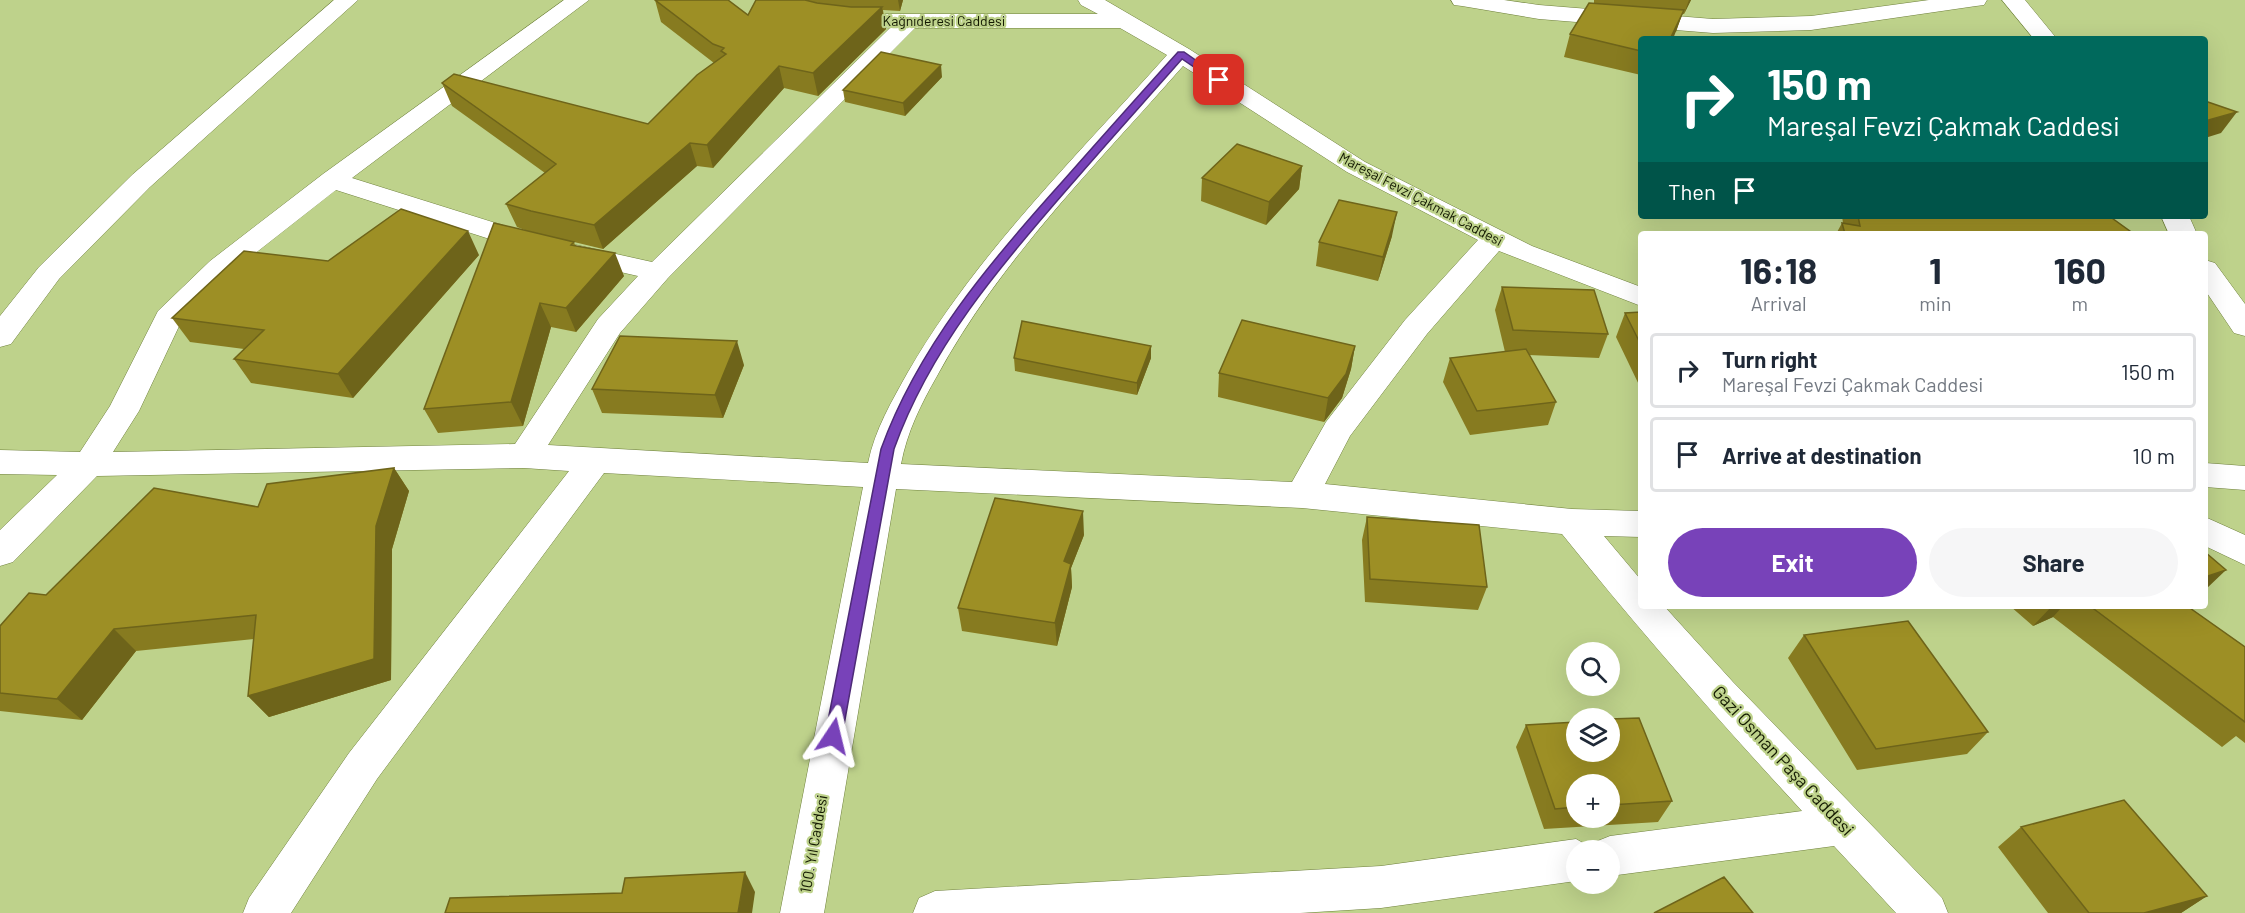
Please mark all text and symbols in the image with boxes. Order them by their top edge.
street label: Kağnıderesi Caddesi [883,12,1005,29]
pin [1193,54,1244,105]
text: 150 m [1767,58,1872,108]
icon: right [1668,60,1746,138]
icon: arrive [1202,63,1235,96]
text: Mareşal Fevzi Çakmak Caddesi [1767,109,2120,141]
street label: Mareşal Fevzi Çakmak Caddesi [1336,148,1506,249]
icon: arrive [1728,174,1761,207]
text: Then [1668,178,1716,204]
text: 16:18 [1740,248,1817,291]
text: 1 [1929,248,1942,291]
text: 160 [2054,248,2106,291]
text: Arrival [1751,291,1807,315]
text: min [1919,291,1952,315]
text: m [2072,291,2088,315]
text: Turn right [1722,346,1817,372]
icon: right [1671,354,1704,387]
text: 150 m [2121,358,2175,384]
text: Mareşal Fevzi Çakmak Caddesi [1722,372,1983,396]
icon: arrive [1671,438,1704,471]
text: Arrive at destination [1722,442,1921,468]
text: 10 m [2132,442,2175,468]
button: Exit [1668,528,1917,597]
button: Share [1929,528,2178,597]
map controls [1566,642,1620,894]
button: search [1566,642,1620,696]
street label: Gazi Osman Paşa Caddesi [1708,681,1859,840]
position arrow [801,704,865,768]
button: layers [1566,708,1620,762]
button: + [1566,774,1620,828]
street label: 100. Yıl Caddesi [796,793,831,894]
button: − [1566,840,1620,894]

